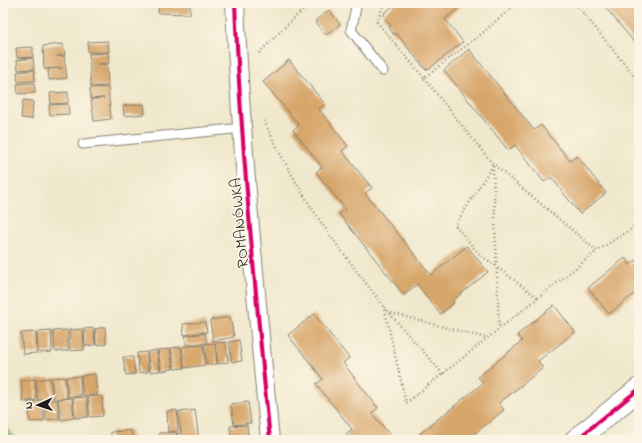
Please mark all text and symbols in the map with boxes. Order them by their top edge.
street label: ROMANÓWKA [224,177,256,269]
north arrow [18,385,58,425]
text: N [21,401,37,410]

